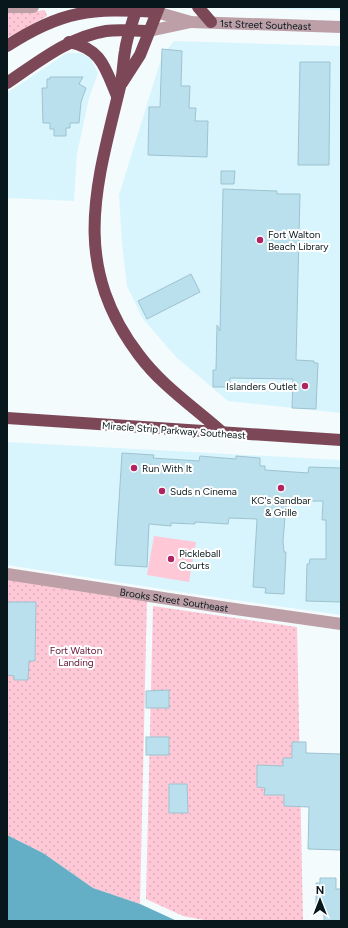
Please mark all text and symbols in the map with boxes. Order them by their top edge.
street label: 1st Street Southeast [220,17,312,33]
place label: Fort Walton Beach Library [268,228,329,253]
marker: Fort Walton Beach Library [255,235,265,245]
place label: Islanders Outlet [226,380,297,393]
marker: Islanders Outlet [300,381,310,391]
street label: Miracle Strip Parkway Southeast [102,419,247,442]
place label: Run With It [142,462,192,475]
marker: Run With It [129,463,139,473]
marker: KC's Sandbar & Grille [276,483,286,493]
place label: Suds n Cinema [170,485,237,498]
marker: Suds n Cinema [157,486,167,496]
place label: KC's Sandbar & Grille [251,494,311,519]
place label: Pickleball Courts [179,547,220,572]
marker: Pickleball Courts [166,554,176,564]
street label: Brooks Street Southeast [119,585,229,615]
park label: Fort Walton Landing [50,644,103,669]
north arrow [300,880,340,920]
text: N [316,884,324,897]

